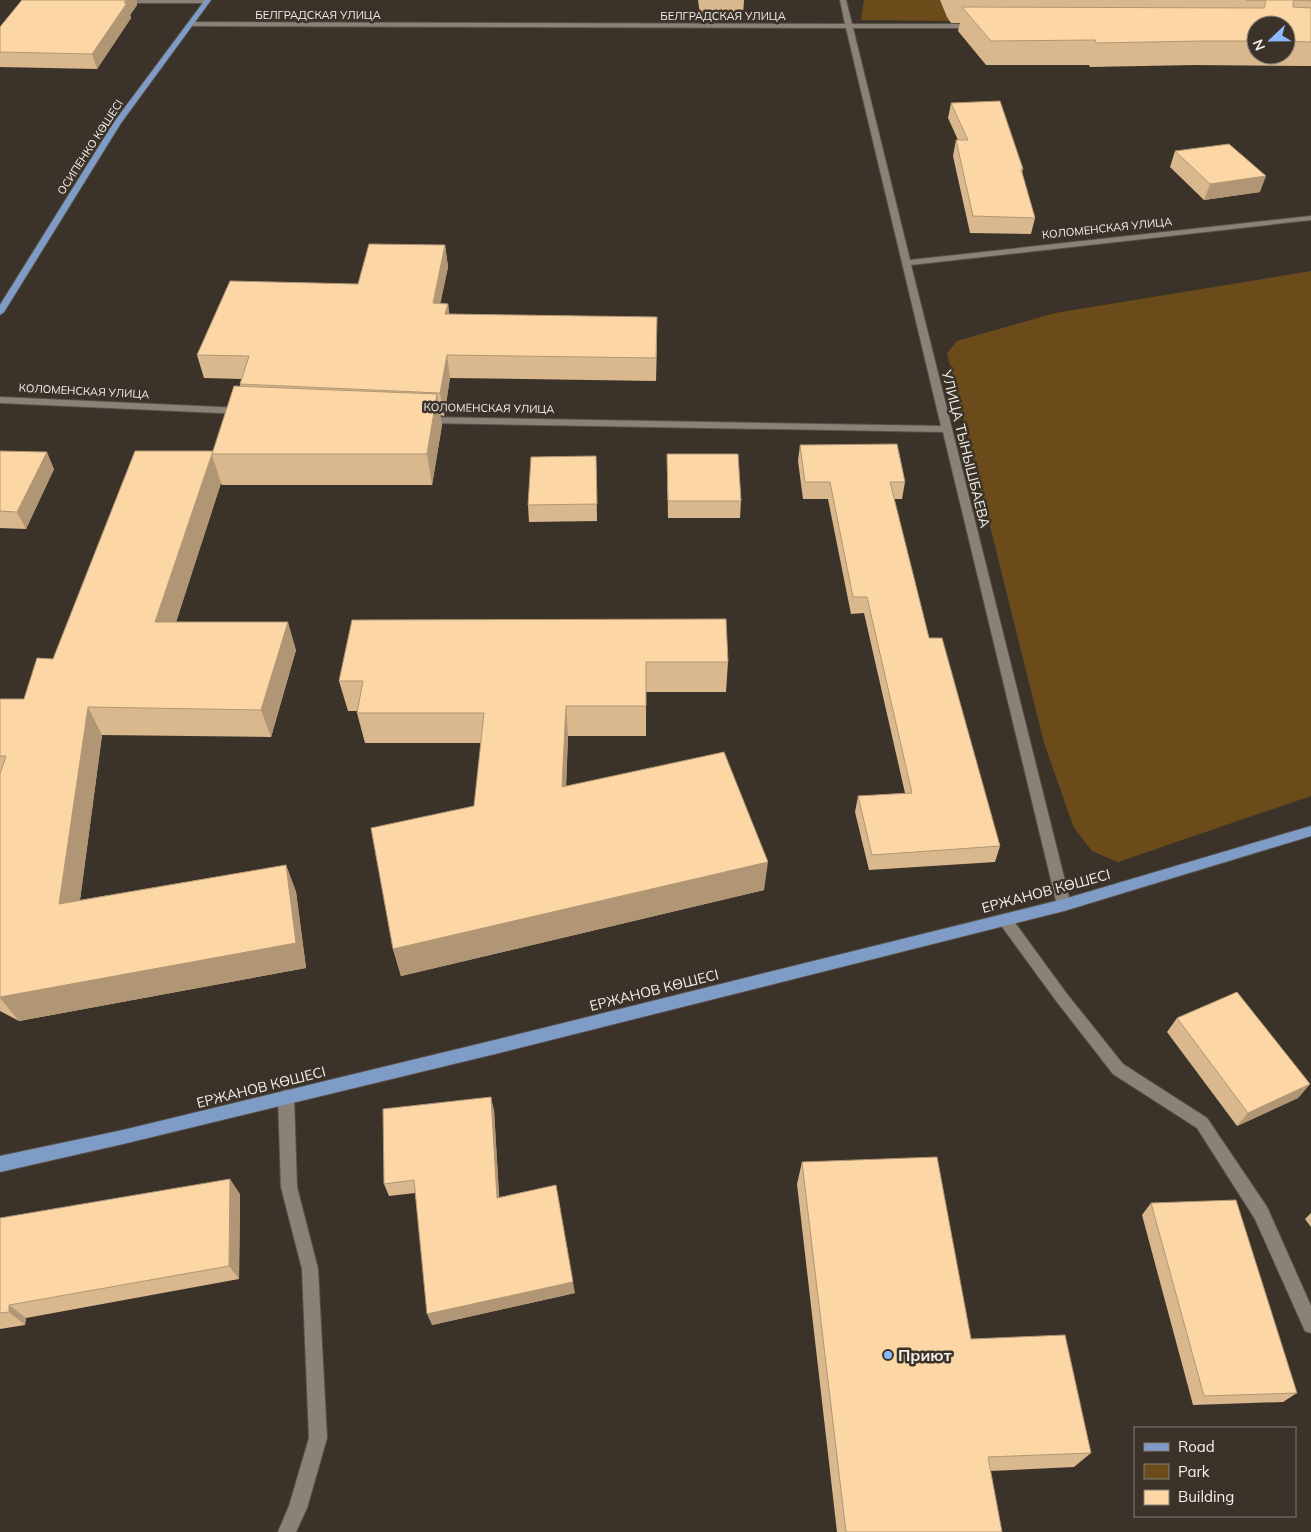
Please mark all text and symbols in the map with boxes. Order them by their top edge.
street label: БЕЛГРАДСКАЯ УЛИЦА [255,8,381,22]
street label: БЕЛГРАДСКАЯ УЛИЦА [660,9,786,23]
north arrow [1246,15,1296,65]
text: N [1249,37,1269,53]
street label: ОСИПЕНКО КӨШЕСІ [54,97,126,197]
street label: КОЛОМЕНСКАЯ УЛИЦА [1041,214,1173,242]
street label: УЛИЦА ТЫНЫШБАЕВА [937,367,995,530]
street label: КОЛОМЕНСКАЯ УЛИЦА [18,381,150,401]
street label: КОЛОМЕНСКАЯ УЛИЦА [424,400,554,416]
street label: ЕРЖАНОВ КӨШЕСІ [980,865,1112,917]
street label: ЕРЖАНОВ КӨШЕСІ [588,965,720,1015]
street label: ЕРЖАНОВ КӨШЕСІ [195,1062,327,1112]
place label: Приют [898,1345,952,1365]
marker: Приют [882,1349,894,1361]
legend [1134,1427,1296,1517]
text: Road [1178,1437,1215,1456]
text: Park [1178,1462,1210,1481]
text: Building [1178,1487,1234,1506]

